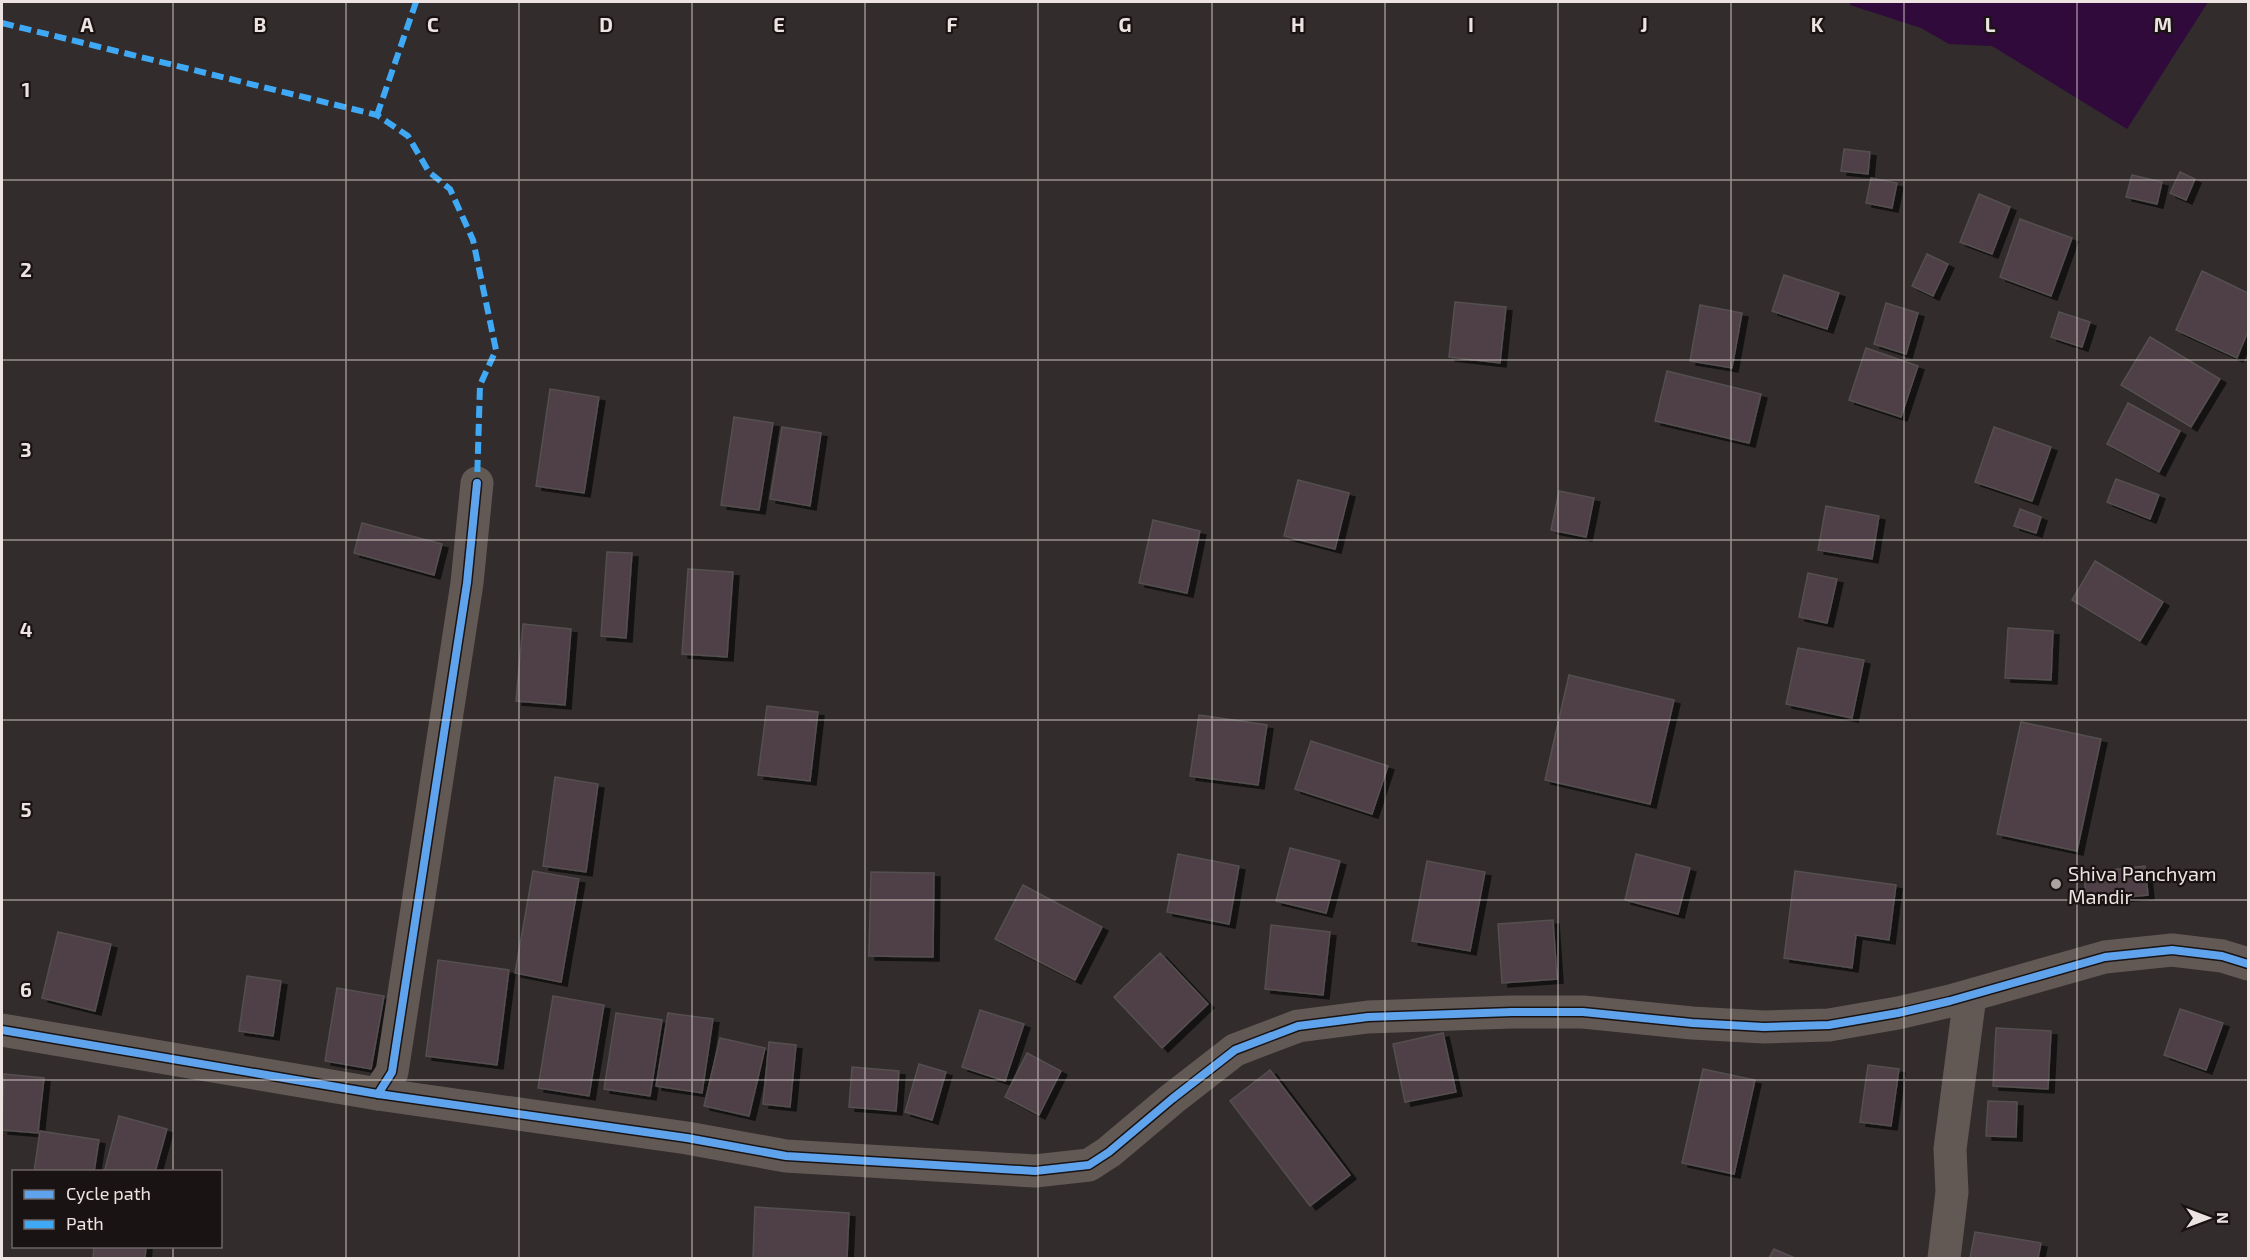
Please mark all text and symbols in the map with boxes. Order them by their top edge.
text: A [80,12,94,36]
text: B [254,12,266,36]
text: C [427,12,439,36]
text: D [599,12,613,36]
text: E [773,12,785,36]
text: F [946,12,958,36]
text: G [1119,12,1131,36]
text: H [1291,12,1305,36]
text: I [1468,12,1474,36]
text: J [1640,12,1648,36]
text: K [1811,12,1824,36]
text: L [1985,12,1996,36]
text: M [2154,12,2172,36]
text: 1 [22,77,30,101]
text: 2 [20,257,32,281]
text: 3 [20,437,32,461]
text: 4 [20,617,33,641]
text: 5 [20,797,32,821]
place label: Shiva Panchyam Mandir [2068,861,2216,908]
marker: Shiva Panchyam Mandir [2049,877,2063,891]
text: 6 [20,977,32,1001]
legend [12,1170,222,1248]
text: Cycle path [66,1182,151,1204]
north arrow [2178,1188,2238,1248]
text: Path [66,1212,104,1234]
text: N [2214,1212,2233,1224]

